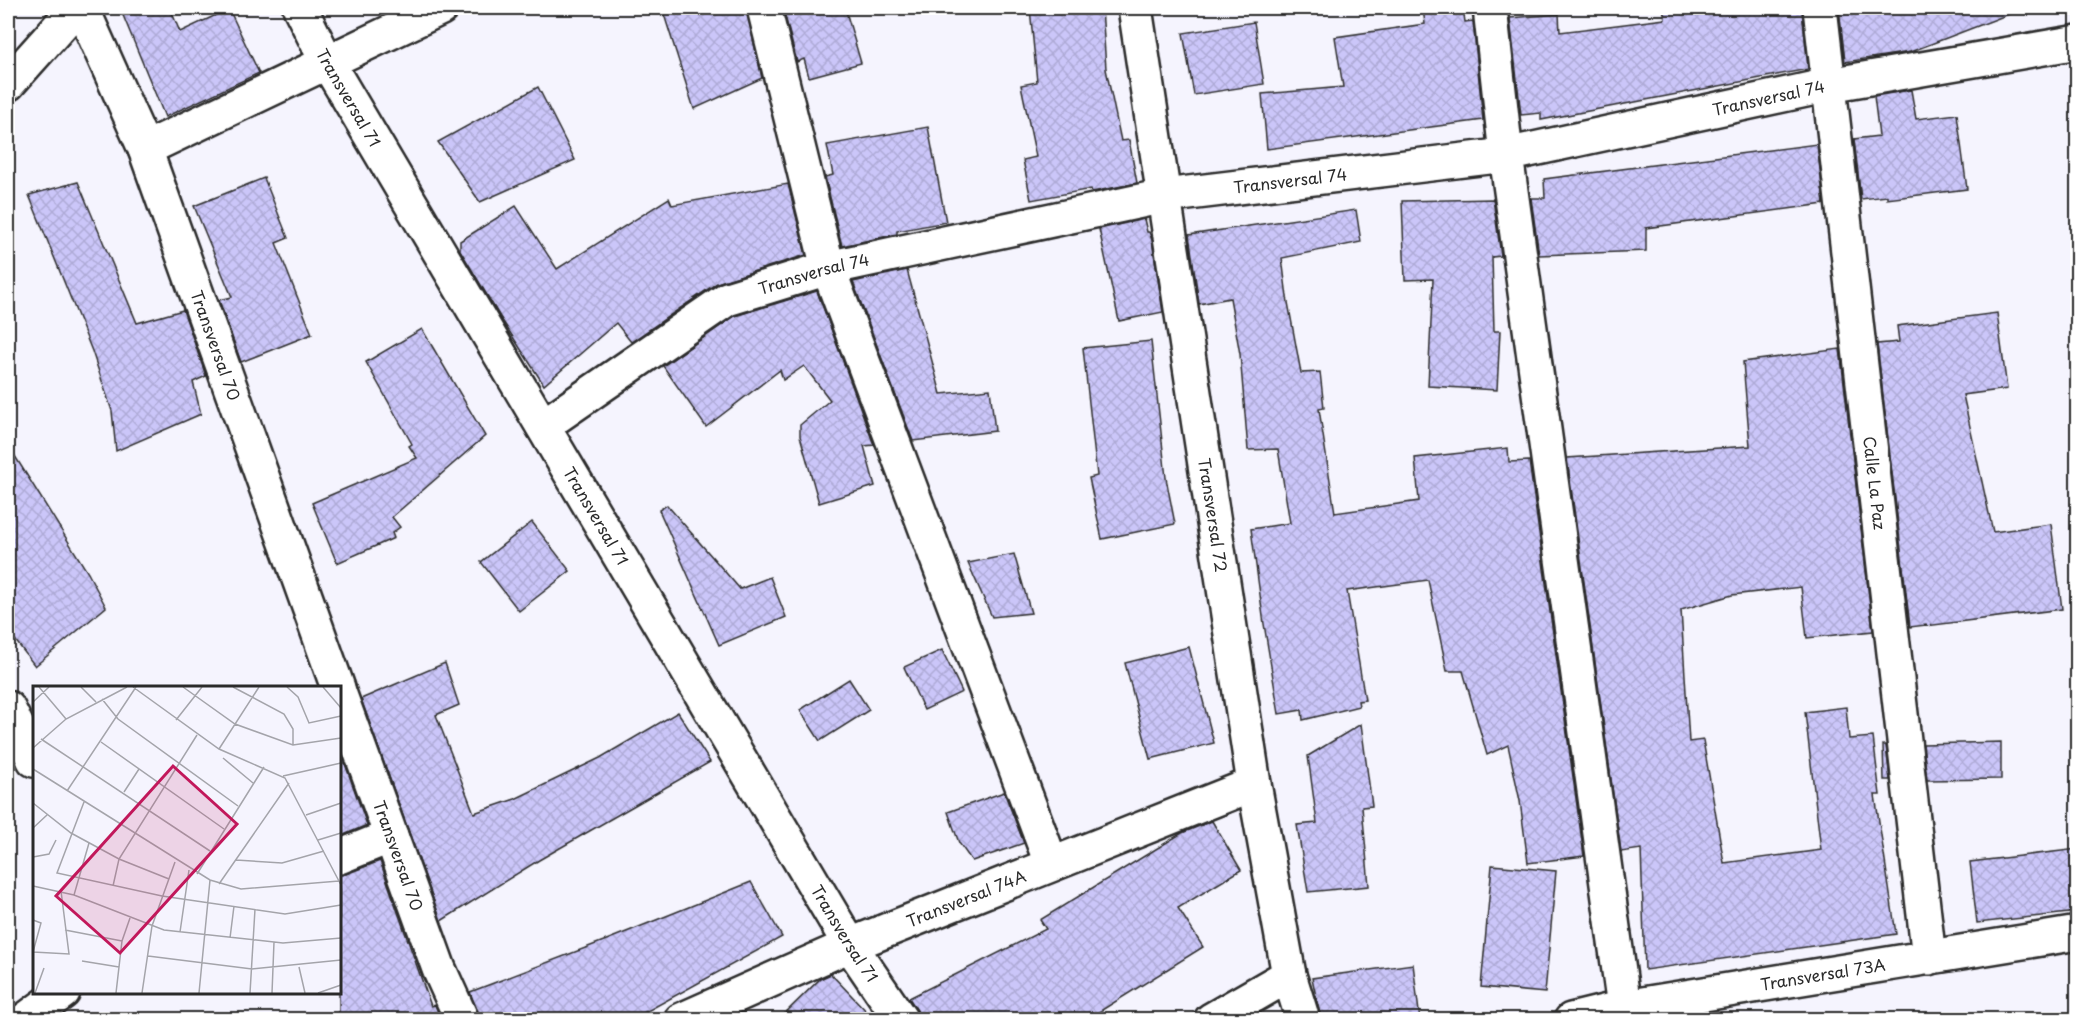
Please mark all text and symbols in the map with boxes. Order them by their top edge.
street label: Transversal 71 [311,44,388,151]
street label: Transversal 74 [1710,73,1827,121]
street label: Transversal 74 [1232,161,1348,199]
street label: Transversal 74 [755,246,871,300]
street label: Transversal 70 [185,287,247,403]
street label: Calle La Paz [1858,435,1893,531]
street label: Transversal 72 [1193,456,1234,574]
street label: Transversal 71 [558,462,635,569]
inset map [33,686,340,994]
street label: Transversal 70 [368,797,430,914]
street label: Transversal 74A [903,863,1029,932]
street label: Transversal 71 [806,880,885,987]
street label: Transversal 73A [1758,952,1887,996]

